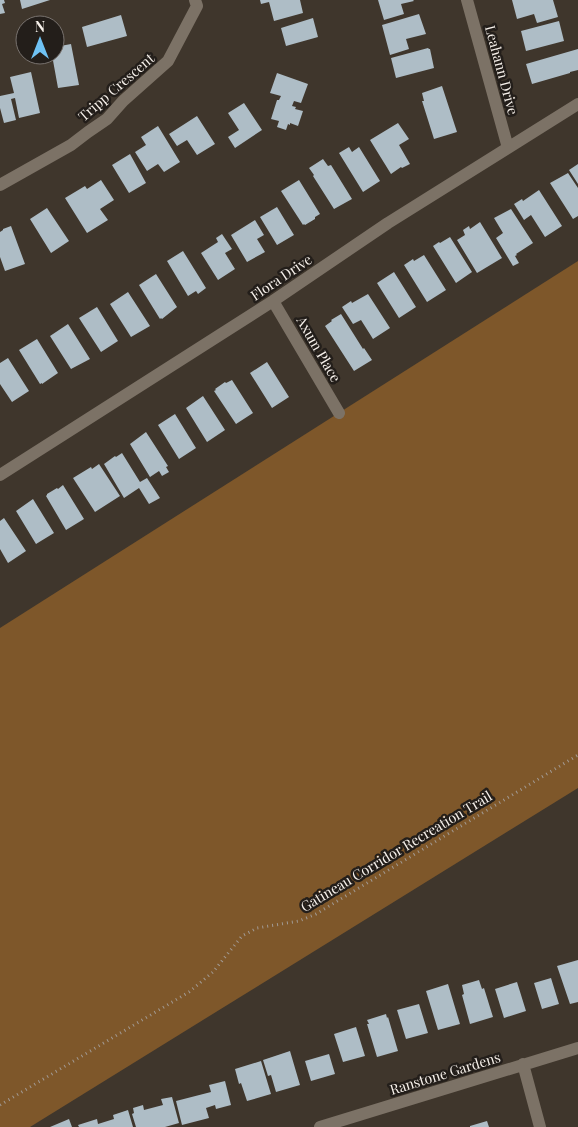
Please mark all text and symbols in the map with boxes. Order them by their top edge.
north arrow [15,15,65,65]
text: N [35,17,45,36]
street label: Leahann Drive [481,23,523,117]
street label: Tripp Crescent [74,48,159,125]
street label: Flora Drive [247,249,315,305]
street label: Axum Place [292,312,345,385]
street label: Gatineau Corridor Recreation Trail [297,786,495,916]
street label: Ranstone Gardens [387,1047,503,1099]

